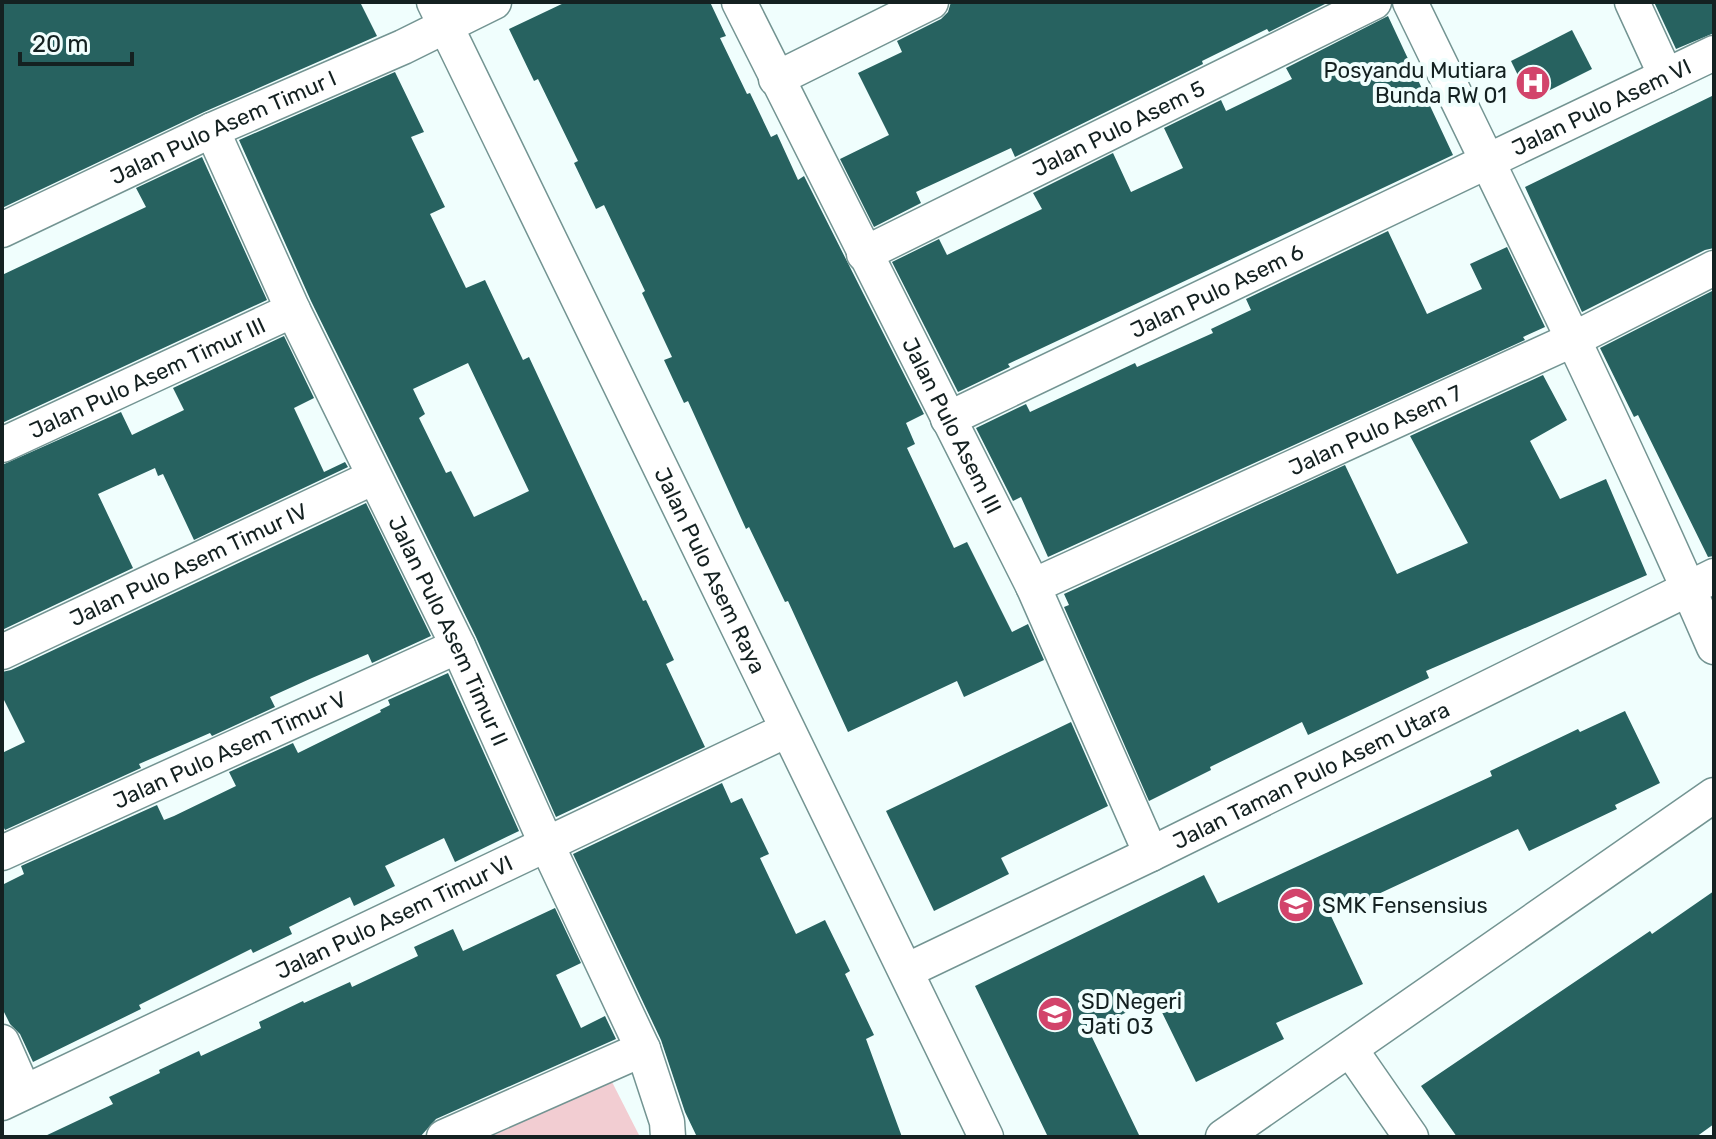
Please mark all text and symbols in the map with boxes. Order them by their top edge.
scale bar [20,16,132,66]
text: 20 m [32,30,89,58]
street label: Jalan Pulo Asem VI [1507,53,1696,162]
place label: Posyandu Mutiara Bunda RW 01 [1324,57,1507,109]
hospital icon: Posyandu Mutiara Bunda RW 01 [1514,64,1552,102]
street label: Jalan Pulo Asem Timur I [106,65,341,190]
street label: Jalan Pulo Asem 5 [1028,75,1209,183]
street label: Jalan Pulo Asem 6 [1126,238,1308,344]
street label: Jalan Pulo Asem Timur III [25,312,270,445]
street label: Jalan Pulo Asem III [896,333,1007,518]
street label: Jalan Pulo Asem 7 [1285,379,1466,481]
street label: Jalan Pulo Asem Raya [648,463,772,678]
street label: Jalan Pulo Asem Timur IV [65,497,312,632]
street label: Jalan Pulo Asem Timur II [382,512,514,750]
street label: Jalan Pulo Asem Timur V [109,686,351,815]
street label: Jalan Taman Pulo Asem Utara [1169,696,1454,855]
street label: Jalan Pulo Asem Timur VI [271,849,517,985]
school or university icon: SMK Fensensius [1277,886,1315,924]
place label: SMK Fensensius [1322,892,1488,919]
place label: SD Negeri Jati 03 [1081,988,1182,1040]
school or university icon: SD Negeri Jati 03 [1036,995,1074,1033]

